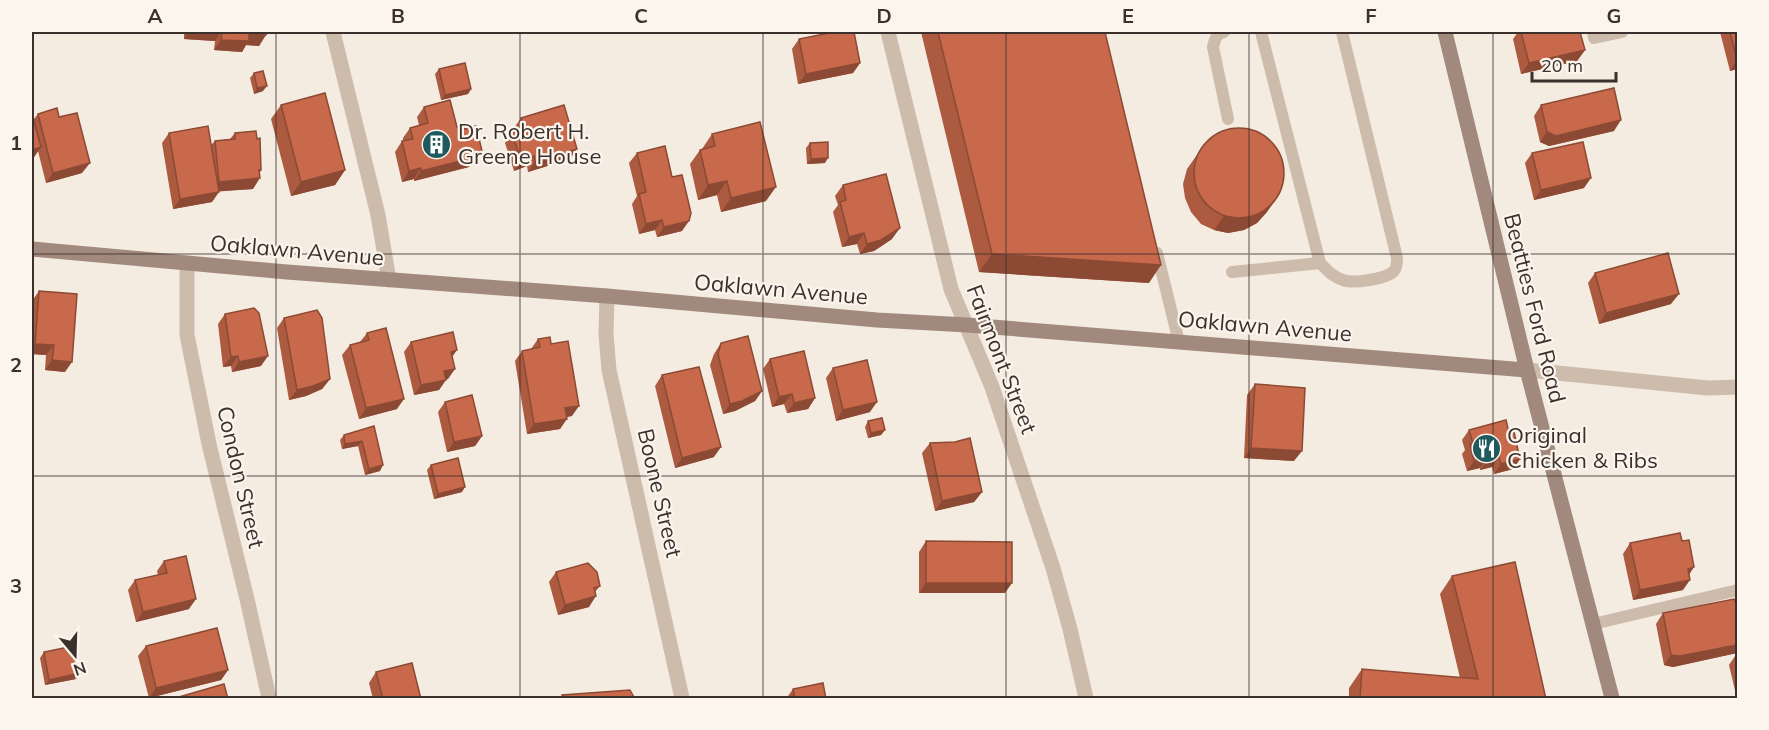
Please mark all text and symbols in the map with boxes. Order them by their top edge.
text: A [148,3,163,28]
text: B [391,3,405,28]
text: C [634,3,648,28]
text: D [876,3,892,28]
text: E [1122,3,1134,28]
text: F [1365,3,1377,28]
text: G [1607,3,1621,28]
scale bar [1532,45,1616,83]
text: 20 m [1541,54,1583,77]
place label: Dr. Robert H. Greene House [458,117,601,170]
building icon: Dr. Robert H. Greene House [421,128,453,160]
text: 1 [10,130,22,155]
street label: Beatties Ford Road [1498,210,1572,406]
street label: Oaklawn Avenue [209,228,385,272]
street label: Oaklawn Avenue [693,267,869,311]
street label: Fairmont Street [961,281,1043,438]
street label: Oaklawn Avenue [1177,304,1353,348]
text: 2 [10,352,22,377]
street label: Condon Street [211,403,271,551]
place label: Original Chicken & Ribs [1507,421,1658,474]
street label: Boone Street [632,426,689,561]
restaurant icon: Original Chicken & Ribs [1470,432,1502,464]
text: 3 [10,573,22,598]
north arrow [45,625,105,685]
text: N [71,658,89,681]

